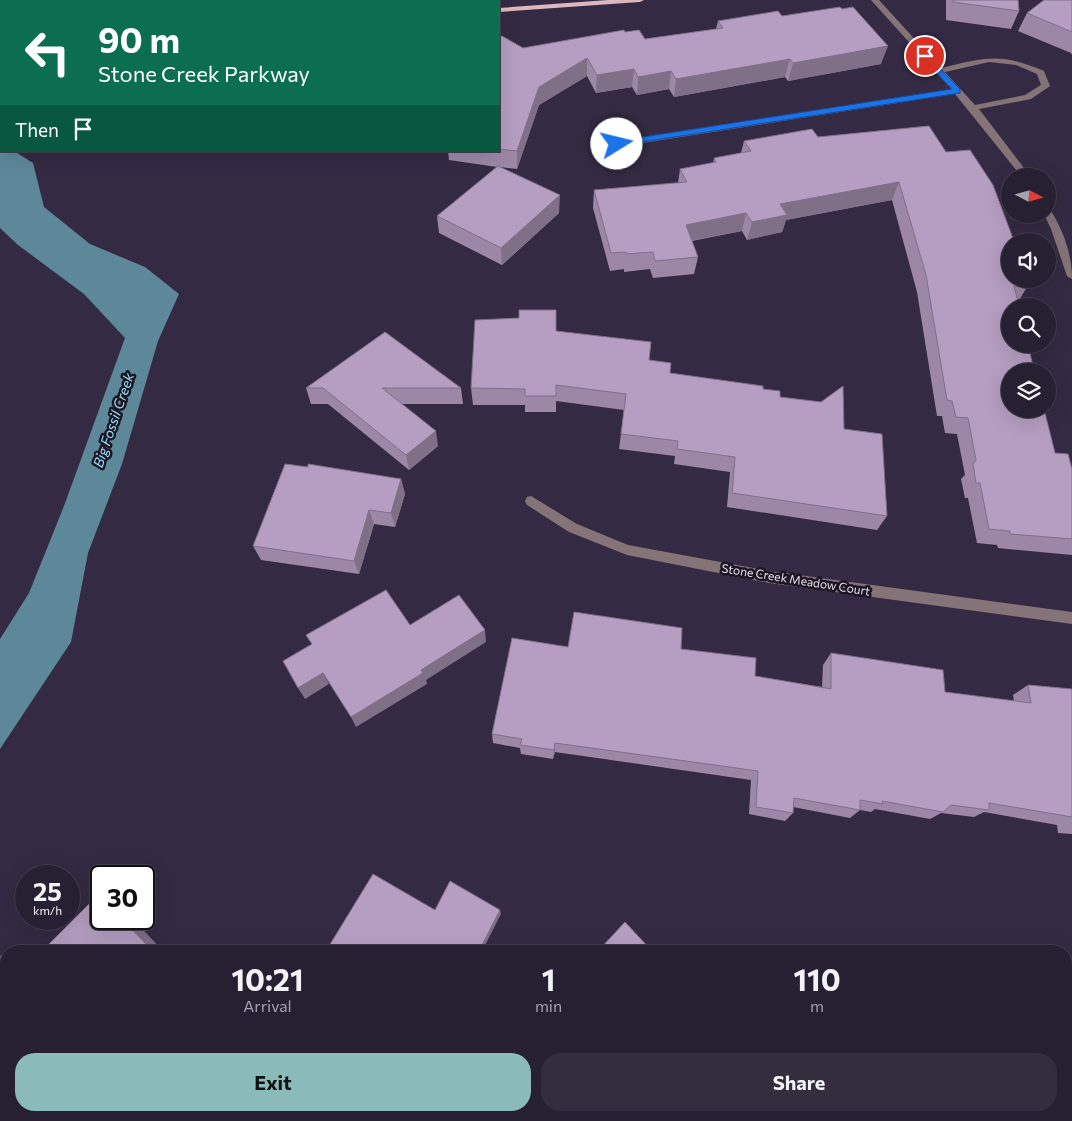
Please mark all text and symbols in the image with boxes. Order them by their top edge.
text: 90 m [98,17,180,60]
icon: left [15,20,80,85]
pin [904,35,946,77]
icon: arrive [911,42,939,70]
text: Stone Creek Parkway [98,60,310,87]
icon: arrive [69,115,97,143]
position arrow [590,117,642,169]
text: Then [15,118,59,141]
north arrow [1001,168,1056,222]
map controls [1001,168,1056,418]
button: sound [1001,233,1056,288]
button: search [1001,298,1056,353]
button: layers [1001,363,1056,418]
water label: Big Fossil Creek [89,370,137,469]
street label: Stone Creek Meadow Court [721,560,871,598]
speed limit sign: 30 [90,865,155,930]
text: 25 [33,876,62,906]
text: km/h [33,903,62,917]
text: 10:21 [231,960,303,997]
text: 1 [542,960,555,997]
text: 110 [794,960,841,997]
text: Arrival [243,996,292,1015]
text: min [535,996,562,1015]
text: m [810,996,824,1015]
button: Exit [15,1053,531,1111]
button: Share [541,1053,1057,1111]

